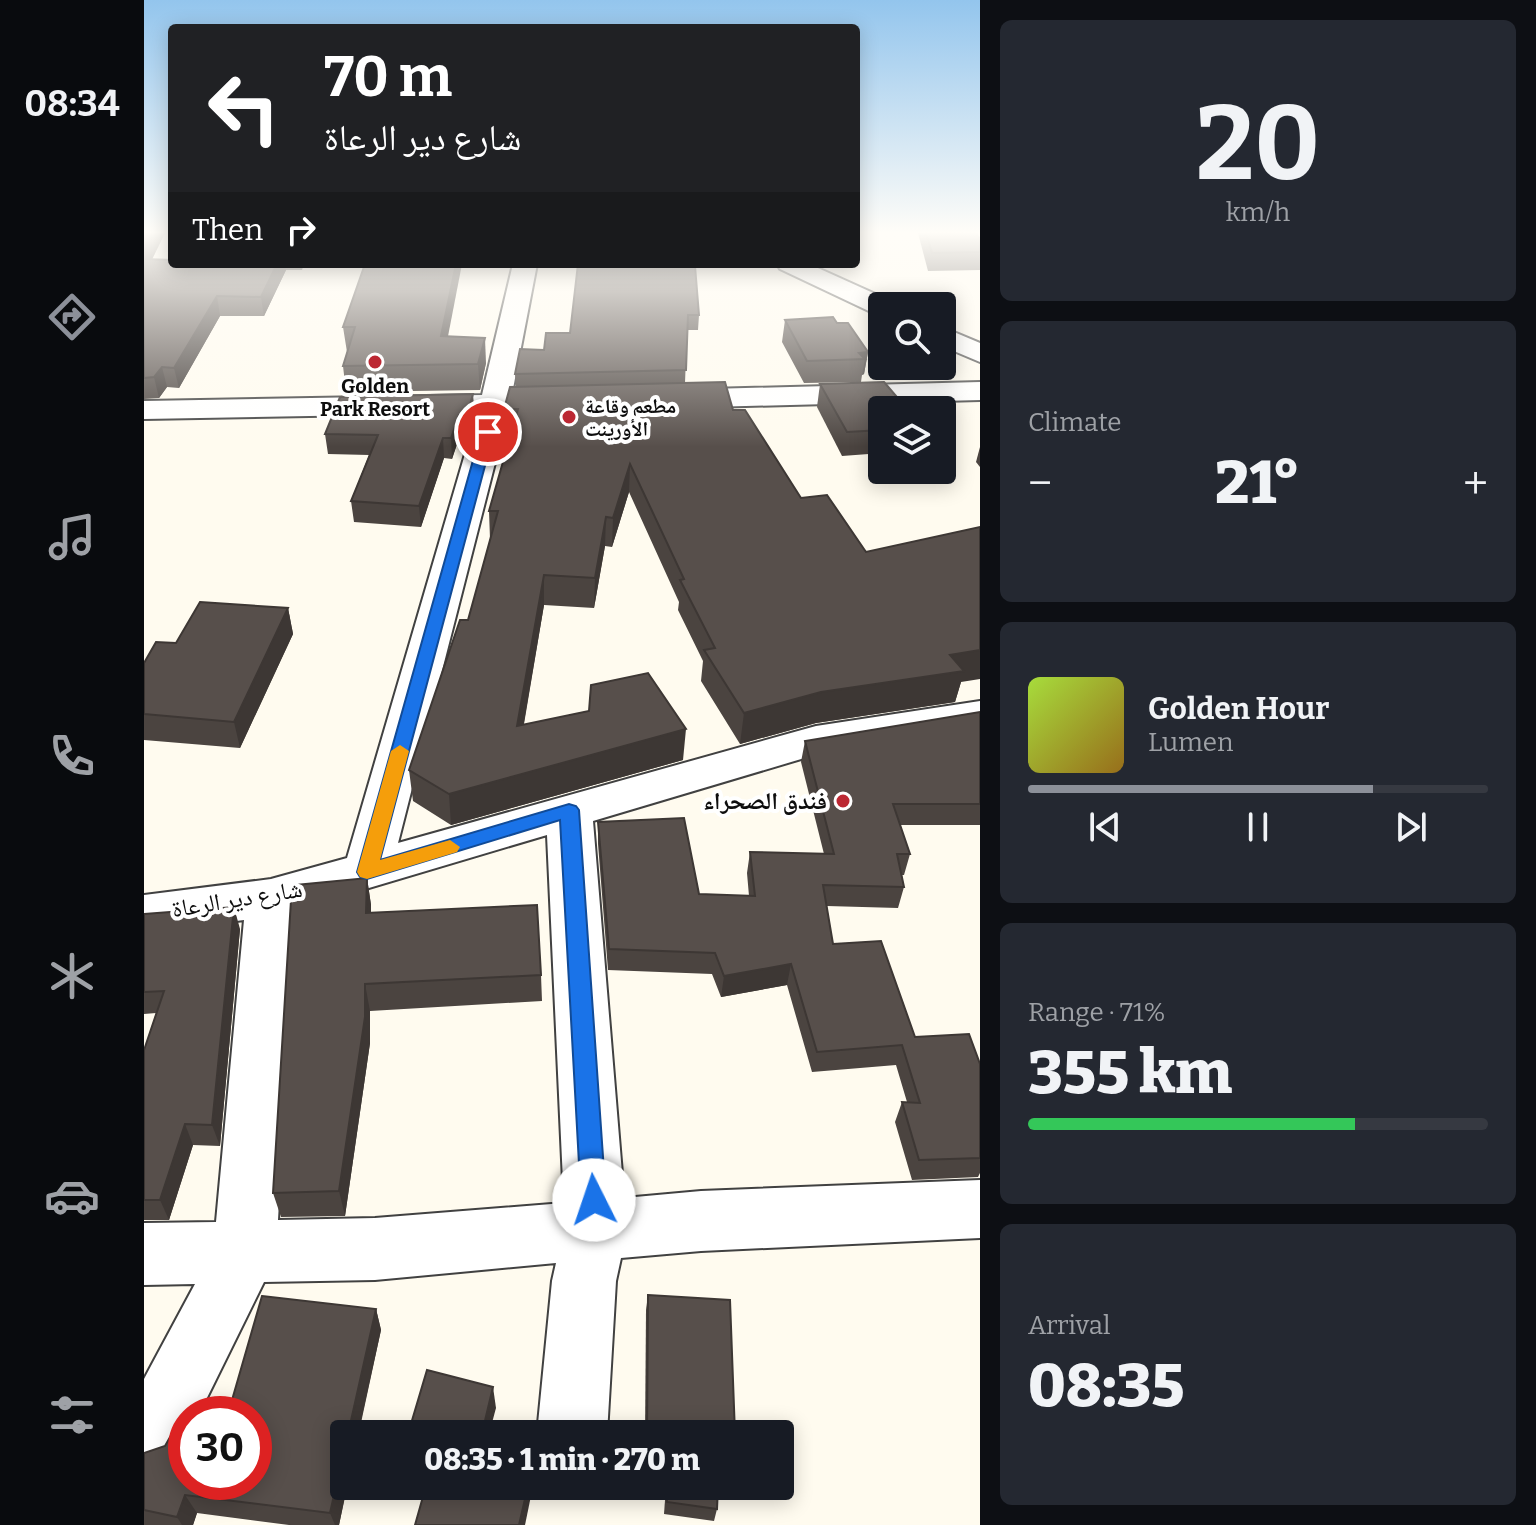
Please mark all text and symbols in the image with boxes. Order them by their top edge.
text: 70 m [324,44,452,111]
icon: left [192,56,296,160]
text: 08:34 [24,82,120,126]
text: 20 [1196,82,1320,207]
text: شارع دير الرعاة [324,116,521,160]
text: km/h [1226,197,1290,228]
icon: right [279,208,323,252]
text: Then [192,212,263,248]
icon: directions [44,289,100,345]
map controls [868,292,956,484]
button: search [868,292,956,380]
marker: Golden Park Resort [366,353,384,371]
place label: Golden Park Resort [320,374,430,421]
place label: مطعم وقاعة الأورينت [585,394,676,441]
button: layers [868,396,956,484]
pin [454,398,522,466]
text: Climate [1028,407,1122,438]
marker: مطعم وقاعة الأورينت [560,408,578,426]
icon: arrive [466,410,510,454]
text: 21° [1215,447,1300,519]
text: − [1028,457,1052,510]
text: + [1463,457,1488,510]
icon: music [44,509,100,565]
text: Golden Hour [1148,691,1329,727]
text: Lumen [1148,727,1234,758]
icon: phone [44,728,100,784]
place label: فندق الصحراء [703,787,827,815]
marker: فندق الصحراء [834,792,852,810]
icon: previous [1083,805,1127,849]
icon: pause [1236,805,1280,849]
icon: next [1389,805,1433,849]
street label: شارع دير الرعاة [170,875,304,924]
icon: climate [44,948,100,1004]
text: Range · 71% [1028,997,1165,1028]
text: 355 km [1028,1037,1232,1109]
position arrow [552,1158,636,1242]
icon: car [44,1168,100,1224]
text: Arrival [1028,1310,1110,1341]
text: 08:35 [1028,1350,1184,1422]
icon: filters [44,1387,100,1443]
speed limit sign: 30 [168,1396,272,1500]
text: 08:35 · 1 min · 270 m [424,1442,700,1478]

